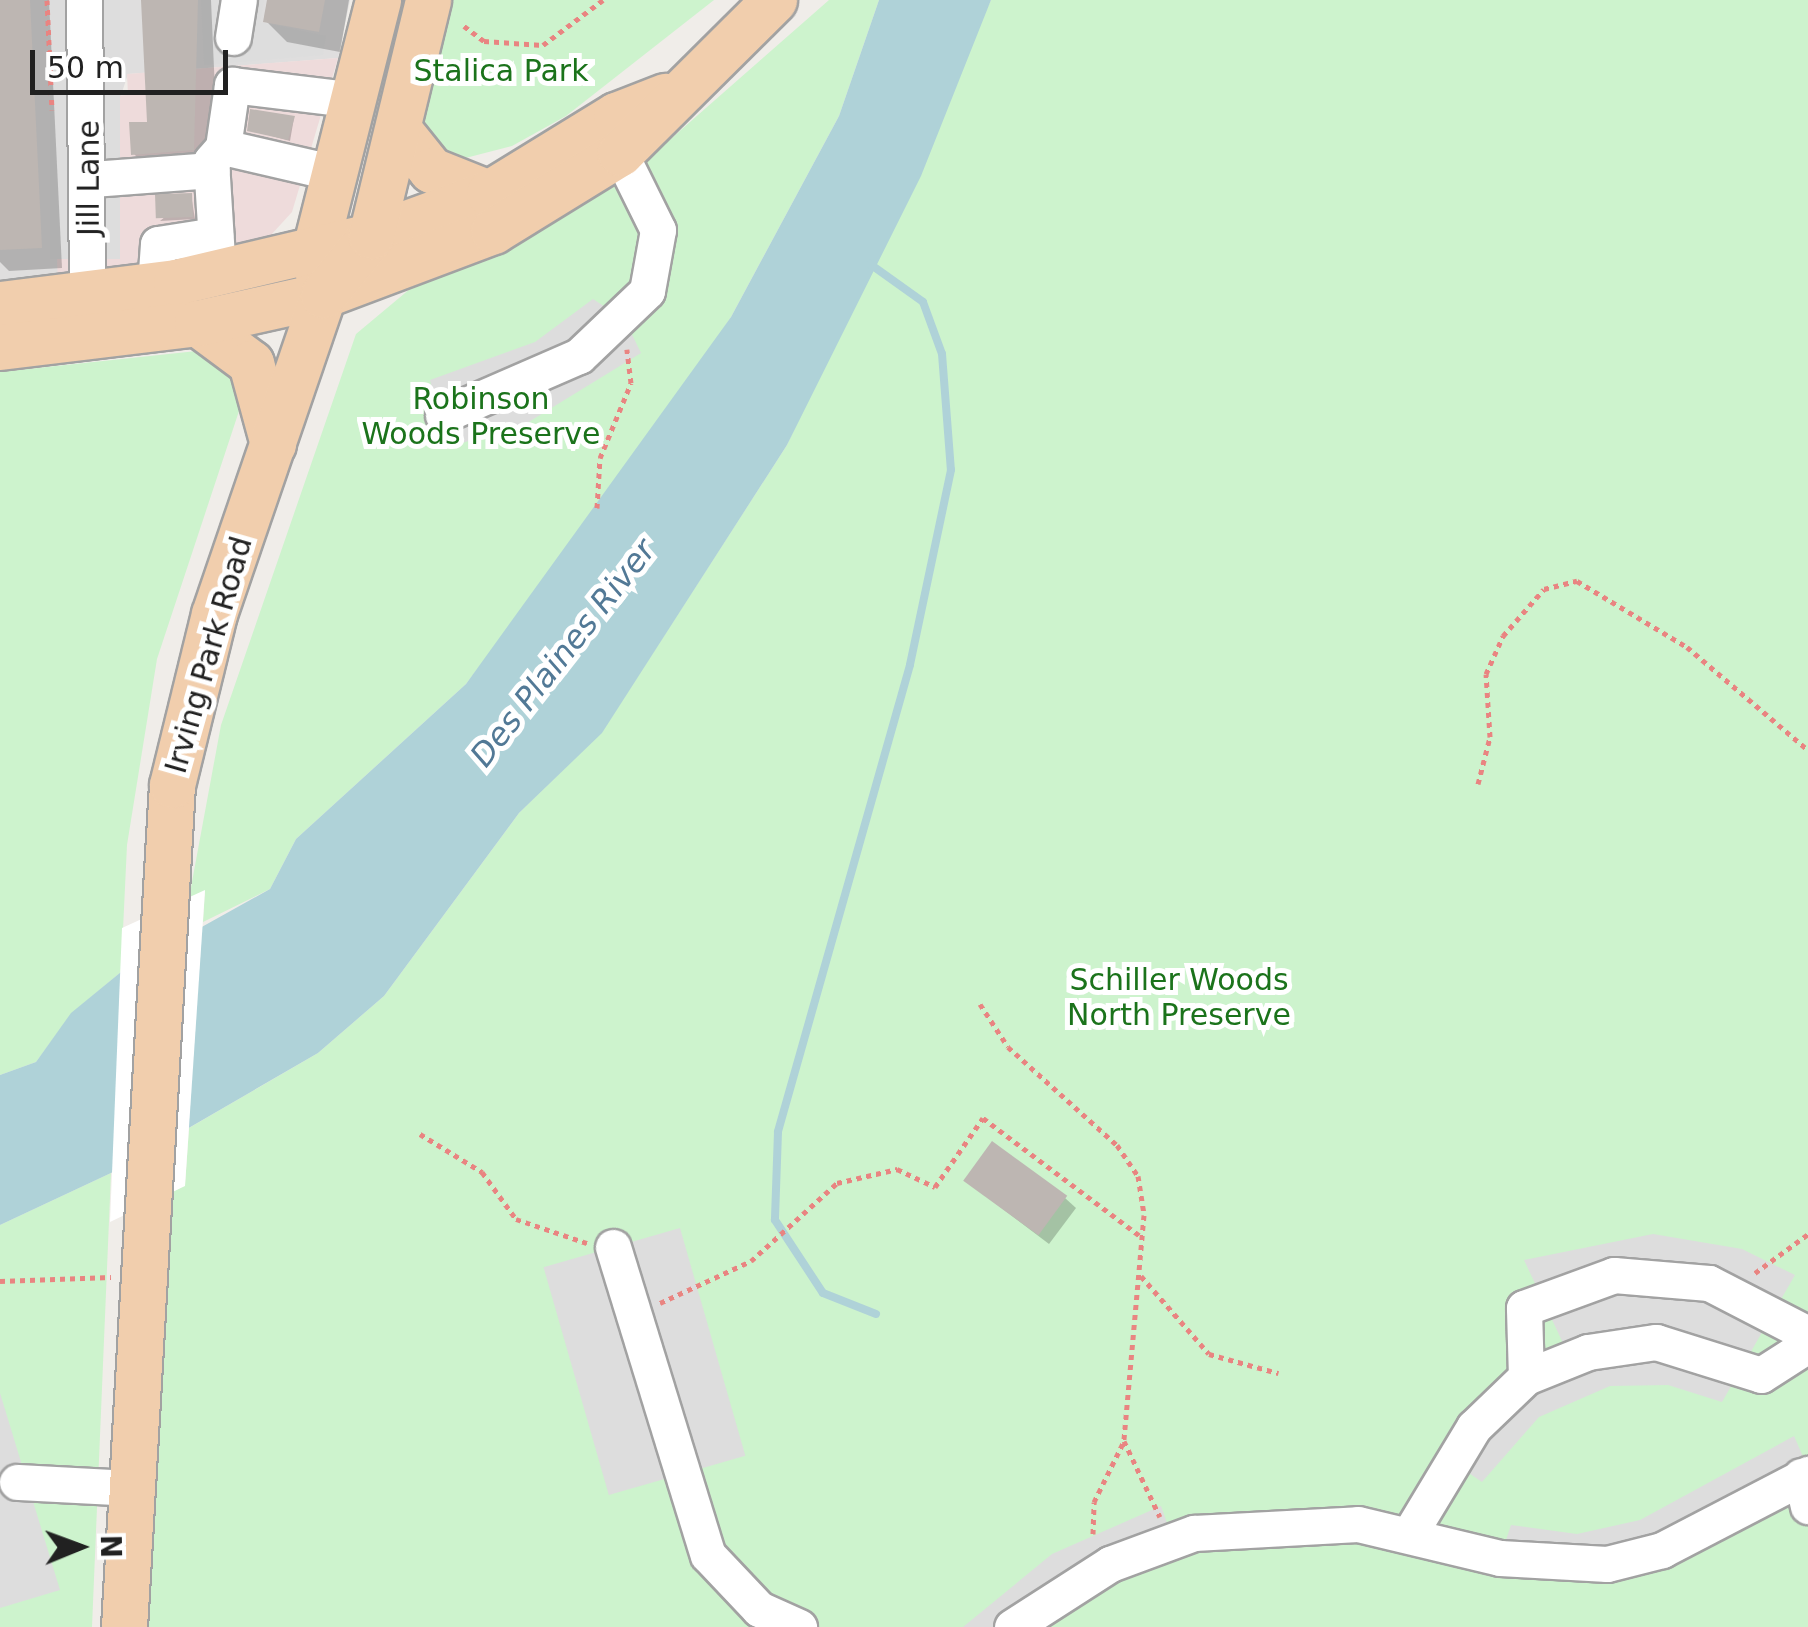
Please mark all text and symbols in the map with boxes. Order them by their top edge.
scale bar [35,30,232,92]
text: 50 m [47,50,124,85]
park label: Stalica Park [413,53,589,89]
street label: Jill Lane [71,120,107,236]
park label: Robinson Woods Preserve [361,381,601,452]
water label: Des Plaines River [462,532,664,774]
street label: Irving Park Road [158,533,260,777]
park label: Schiller Woods North Preserve [1067,962,1291,1032]
north arrow [30,1497,130,1597]
text: N [94,1534,127,1558]

